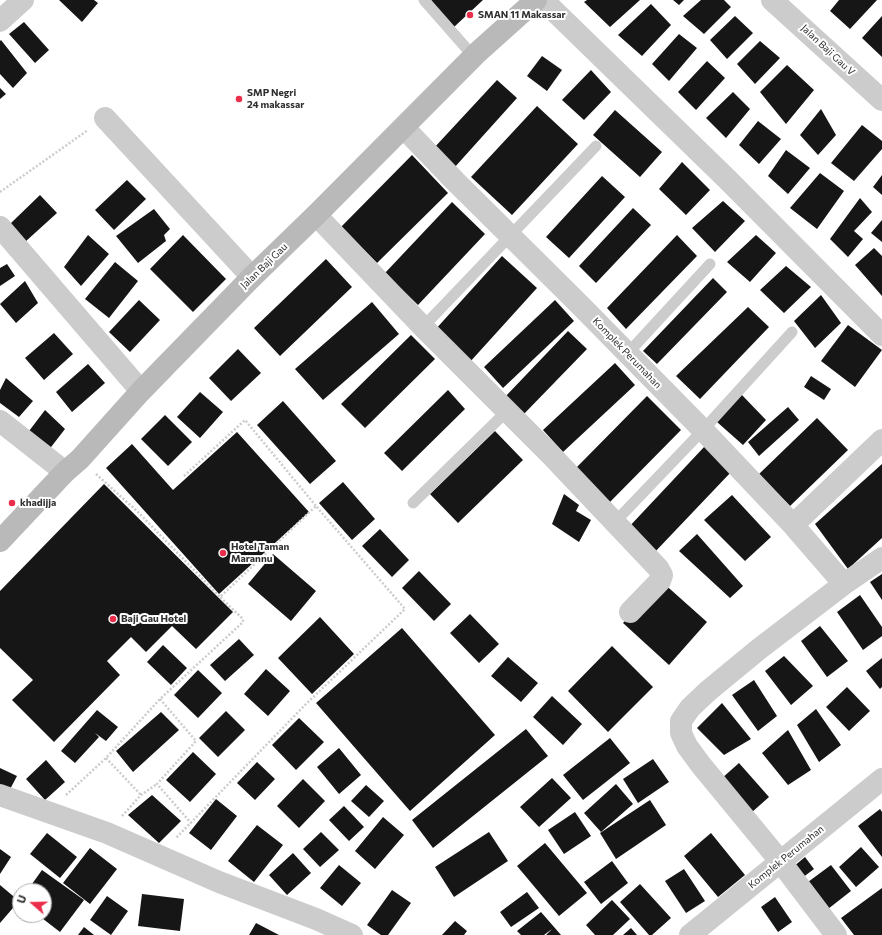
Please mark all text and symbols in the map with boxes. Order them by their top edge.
place label: SMAN 11 Makassar [478,9,566,21]
marker: SMAN 11 Makassar [465,10,475,20]
street label: Jalan Baji Gau V [799,22,857,78]
place label: SMP Negri 24 makassar [247,87,304,110]
marker: SMP Negri 24 makassar [234,94,244,104]
street label: Jalan Baji Gau [238,241,290,291]
street label: Komplek Perumahan [590,315,664,391]
place label: khadijja [20,497,56,509]
marker: khadijja [7,498,17,508]
place label: Hotel Taman Marannu [231,541,289,564]
marker: Hotel Taman Marannu [218,548,228,558]
place label: Baji Gau Hotel [121,613,186,625]
marker: Baji Gau Hotel [108,614,118,624]
street label: Komplek Perumahan [746,823,826,891]
north arrow [12,883,52,923]
text: U [14,893,29,905]

